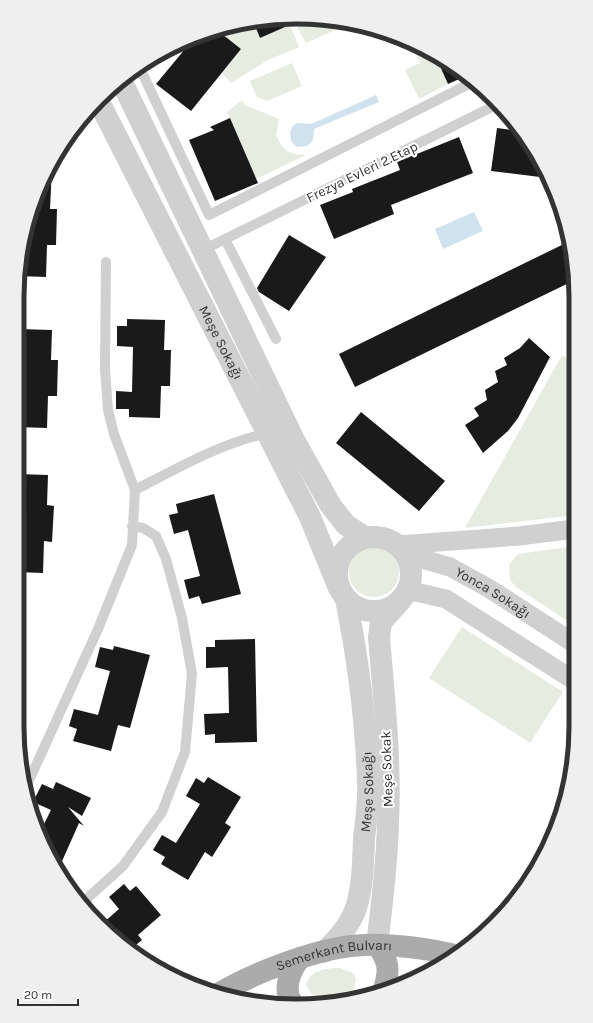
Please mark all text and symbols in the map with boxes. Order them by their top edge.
street label: Frezya Evleri 2.Etap [303,138,421,206]
street label: Meşe Sokağı [195,303,247,382]
street label: Yonca Sokağı [453,563,534,622]
street label: Meşe Sokak [377,730,397,808]
street label: Meşe Sokağı [356,751,377,833]
street label: Semerkant Bulvarı [273,936,393,974]
scale bar [18,981,78,1007]
text: 20 m [24,988,52,1002]

